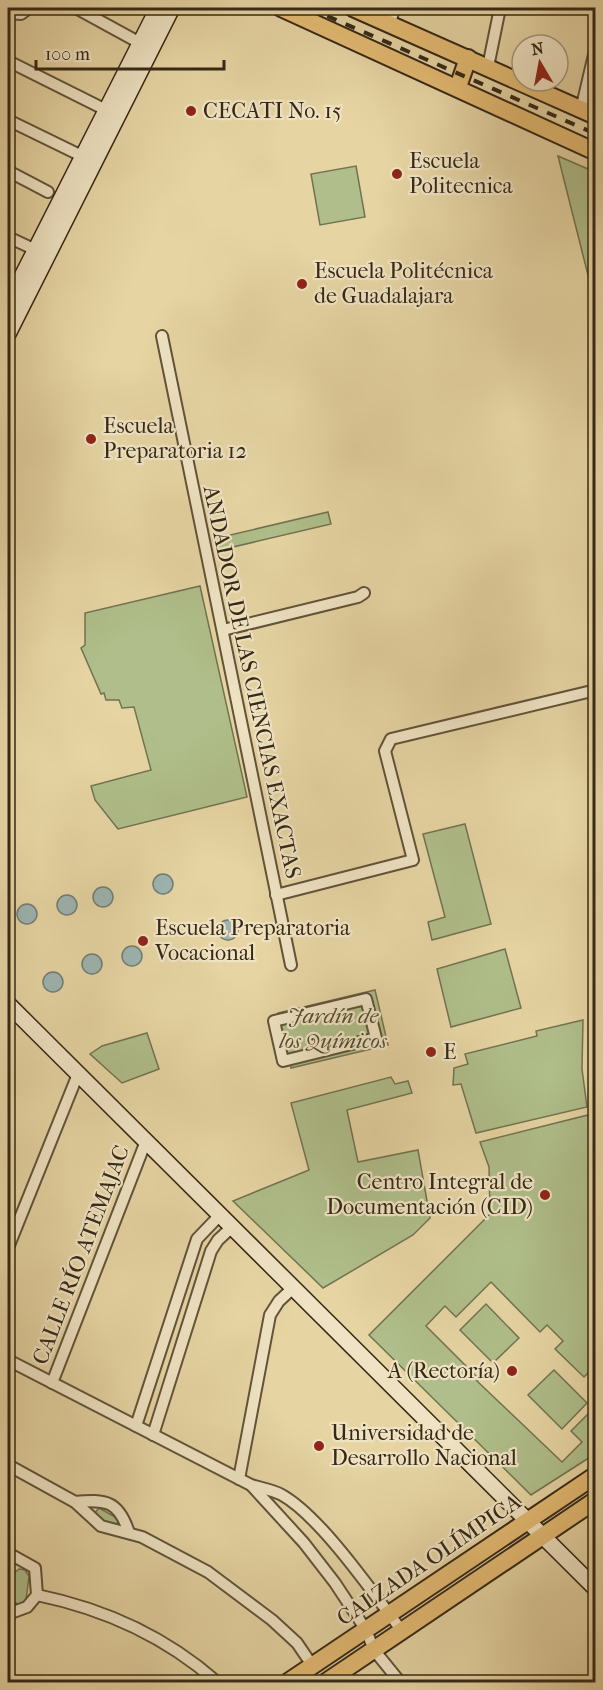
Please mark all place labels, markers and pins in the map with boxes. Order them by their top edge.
place label: CECATI No. 15 [203,98,342,124]
marker: CECATI No. 15 [184,104,198,118]
place label: Escuela Politecnica [409,148,513,199]
marker: Escuela Politecnica [390,167,404,181]
place label: Escuela Politécnica de Guadalajara [314,258,494,309]
marker: Escuela Politécnica de Guadalajara [295,277,309,291]
place label: Escuela Preparatoria 12 [103,413,247,464]
marker: Escuela Preparatoria 12 [84,432,98,446]
place label: Escuela Preparatoria Vocacional [154,915,351,966]
marker: Escuela Preparatoria Vocacional [136,934,150,948]
place label: E [443,1039,456,1065]
marker: E [424,1045,438,1059]
place label: Centro Integral de Documentación (CID) [326,1169,533,1220]
marker: Centro Integral de Documentación (CID) [538,1188,552,1202]
place label: A (Rectoría) [387,1358,500,1384]
marker: A (Rectoría) [505,1364,519,1378]
place label: Universidad de Desarrollo Nacional [331,1420,517,1471]
marker: Universidad de Desarrollo Nacional [312,1439,326,1453]

